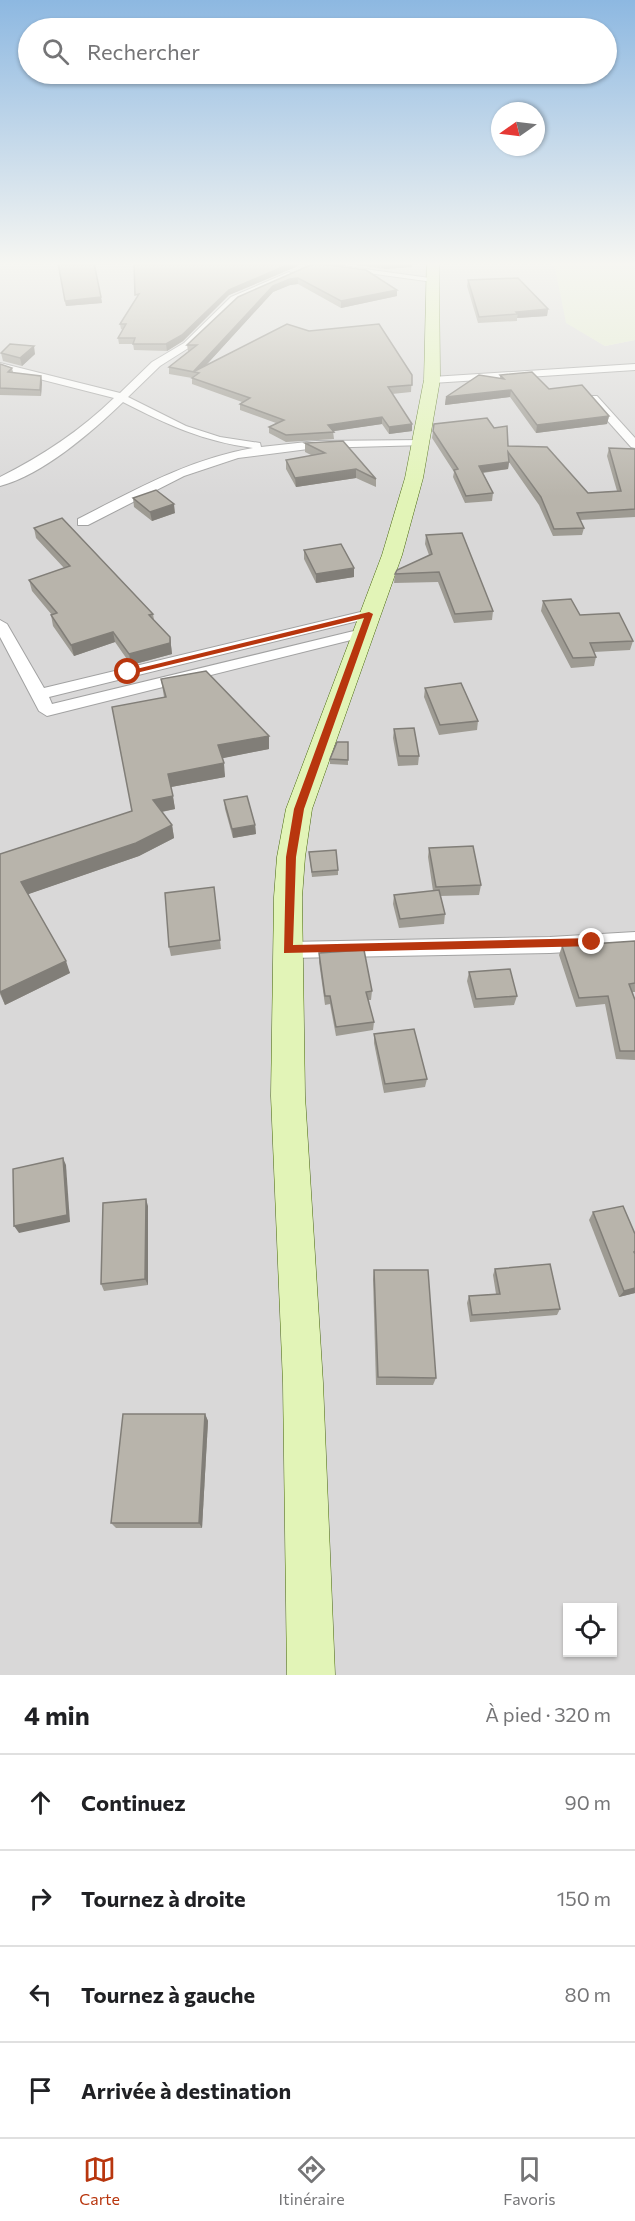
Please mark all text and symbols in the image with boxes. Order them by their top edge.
search box [18,18,617,84]
icon: search [39,35,72,68]
text: Rechercher [87,38,200,65]
north arrow [491,102,545,156]
route start [114,658,140,684]
route end [578,928,604,954]
map controls [563,1603,617,1657]
button: locate [563,1603,617,1657]
text: 4 min [24,1699,90,1730]
text: À pied · 320 m [485,1702,611,1726]
icon: ahead [24,1786,57,1819]
text: Continuez [81,1789,186,1816]
text: 90 m [565,1790,611,1814]
icon: right [24,1882,57,1915]
text: Tournez à droite [81,1885,246,1912]
text: 150 m [557,1886,611,1910]
icon: left [24,1978,57,2011]
text: Tournez à gauche [81,1981,255,2008]
text: 80 m [565,1982,611,2006]
icon: arrive [24,2074,57,2107]
text: Arrivée à destination [81,2077,291,2104]
tab: Carte [79,2153,120,2208]
tab: Itinéraire [279,2153,345,2208]
tab: Favoris [503,2153,556,2208]

